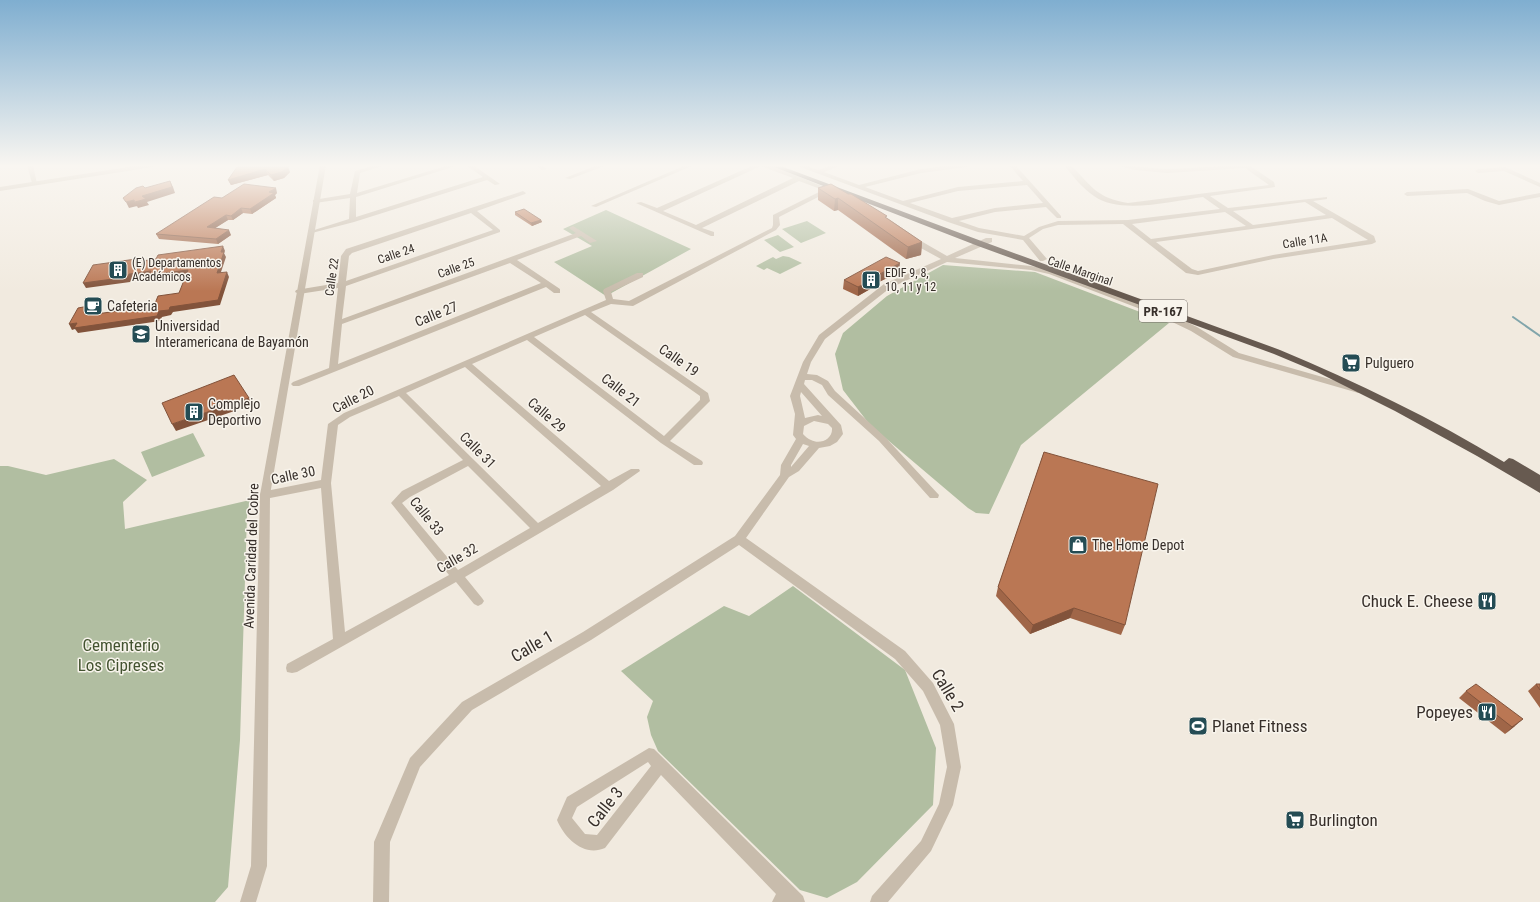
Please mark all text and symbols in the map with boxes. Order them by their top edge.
street label: Calle 11A [1282,231,1328,251]
street label: Calle 24 [376,241,416,267]
street label: Calle Marginal [1046,253,1114,289]
street label: Calle 25 [436,255,476,281]
place label: (E) Departamentos Académicos [132,256,221,284]
street label: Calle 22 [322,257,342,297]
building icon: (E) Departamentos Académicos [107,259,129,281]
place label: EDIF 9, 8, 10, 11 y 12 [885,266,936,294]
building icon: EDIF 9, 8, 10, 11 y 12 [860,269,882,291]
cafe icon: Cafeteria [82,295,104,317]
place label: Cafeteria [107,298,157,314]
street label: Calle 27 [412,298,460,330]
road number: PR-167 [1139,300,1187,322]
place label: Universidad Interamericana de Bayamón [155,318,309,350]
school or university icon: Universidad Interamericana de Bayamón [130,323,152,345]
street label: Calle 19 [656,341,702,379]
supermarket icon: Pulguero [1340,352,1362,374]
place label: Pulguero [1365,355,1414,371]
street label: Calle 21 [598,370,644,410]
street label: Calle 20 [329,382,377,416]
street label: Calle 29 [525,394,569,436]
place label: Complejo Deportivo [208,396,261,428]
building icon: Complejo Deportivo [183,401,205,423]
street label: Calle 31 [457,429,499,471]
street label: Calle 30 [269,463,317,487]
street label: Avenida Caridad del Cobre [240,483,262,629]
street label: Calle 33 [407,494,447,538]
shop icon: The Home Depot [1067,534,1089,556]
place label: The Home Depot [1092,537,1184,553]
street label: Calle 32 [434,540,480,576]
restaurant icon: Chuck E. Cheese [1476,590,1498,612]
place label: Chuck E. Cheese [1361,591,1473,611]
street label: Calle 1 [507,626,557,666]
park label: Cementerio Los Cipreses [78,635,164,675]
street label: Calle 2 [928,665,968,715]
restaurant icon: Popeyes [1476,701,1498,723]
place label: Popeyes [1416,702,1473,722]
sports icon: Planet Fitness [1187,715,1209,737]
place label: Planet Fitness [1212,716,1307,736]
street label: Calle 3 [583,783,627,831]
supermarket icon: Burlington [1284,809,1306,831]
place label: Burlington [1309,810,1378,830]

